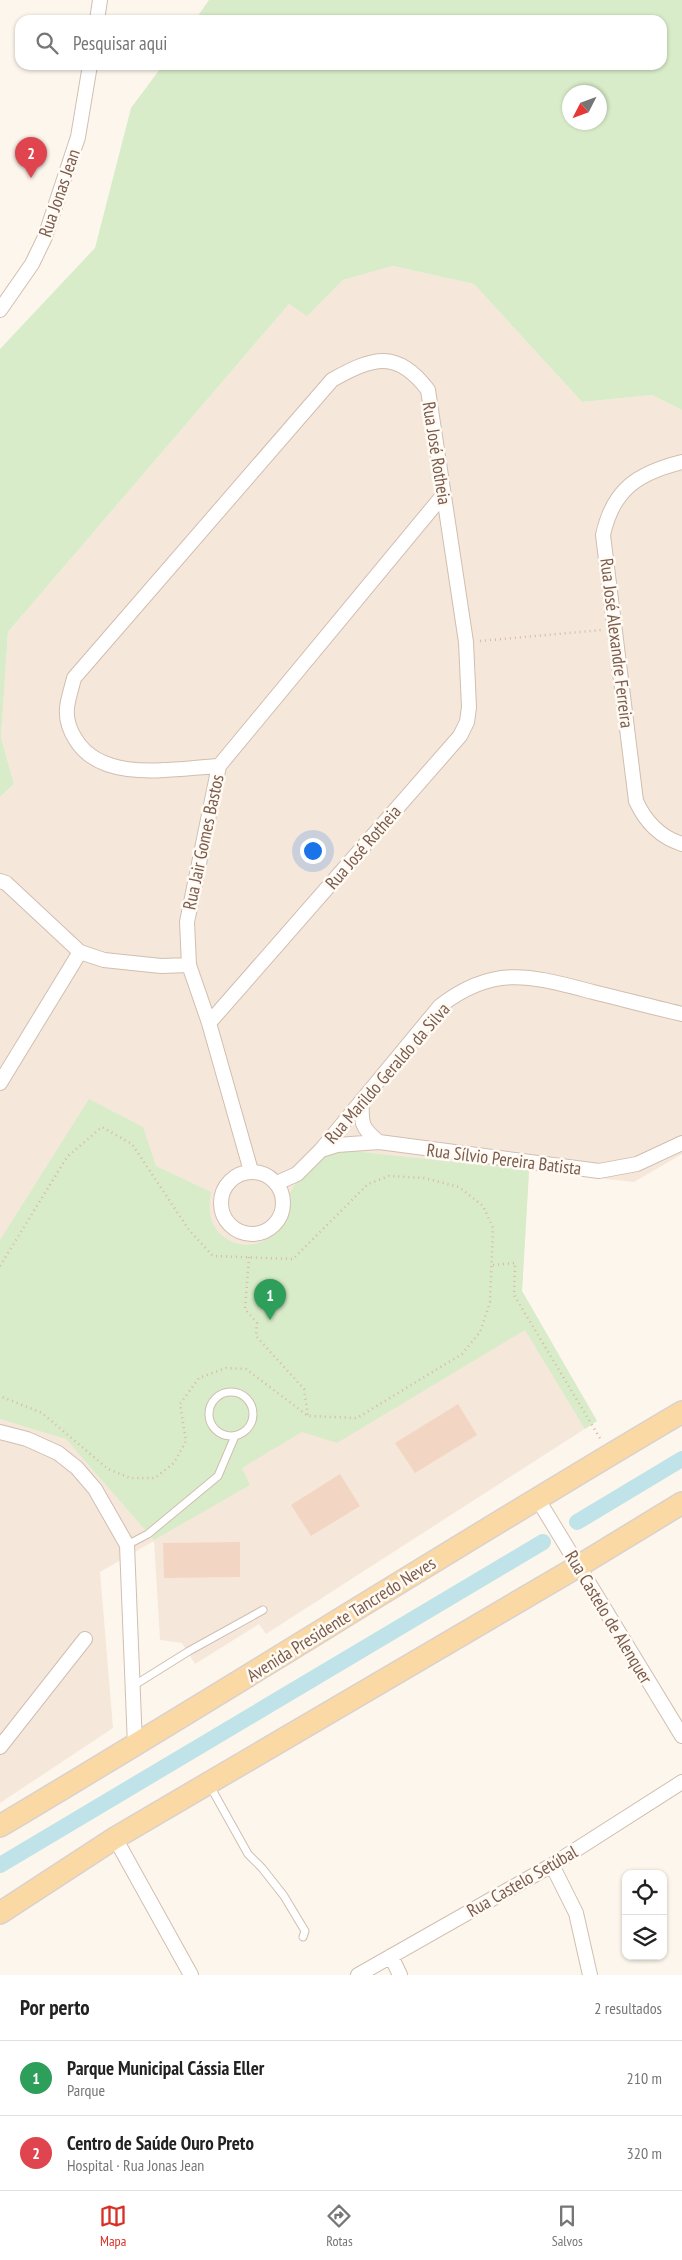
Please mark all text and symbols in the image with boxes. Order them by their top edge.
search box [15,15,667,70]
icon: search [33,29,61,57]
text: Pesquisar aqui [73,31,167,55]
north arrow [562,85,607,130]
pin: 2 [15,137,47,178]
street label: Rua Jonas Jean [33,146,85,240]
street label: Rua José Rotheia [418,400,456,506]
street label: Rua José Alexandre Ferreira [595,557,639,729]
street label: Rua Jair Gomes Bastos [177,772,229,912]
street label: Rua José Rotheia [320,800,406,894]
your location [300,838,326,864]
street label: Rua Marildo Geraldo da Silva [319,998,455,1148]
street label: Rua Sílvio Pereira Batista [425,1138,583,1180]
pin: 1 [254,1279,286,1320]
street label: Rua Castelo de Alenquer [560,1546,658,1688]
street label: Avenida Presidente Tancredo Neves [242,1551,440,1687]
street label: Rua Castelo Setúbal [463,1840,582,1922]
map controls [622,1870,667,1960]
button: locate [622,1870,667,1915]
button: layers [622,1915,667,1960]
text: Por perto [20,1994,90,2021]
text: 2 resultados [594,1998,662,2018]
text: Parque Municipal Cássia Eller [67,2056,264,2080]
text: 1 [32,2068,40,2088]
text: 210 m [627,2068,662,2088]
text: Parque [67,2080,105,2100]
text: Centro de Saúde Ouro Preto [67,2131,254,2155]
text: 2 [32,2143,40,2163]
text: 320 m [627,2143,662,2163]
text: Hospital · Rua Jonas Jean [67,2155,204,2175]
tab: Mapa [99,2202,127,2250]
tab: Rotas [325,2202,353,2250]
tab: Salvos [552,2202,583,2250]

